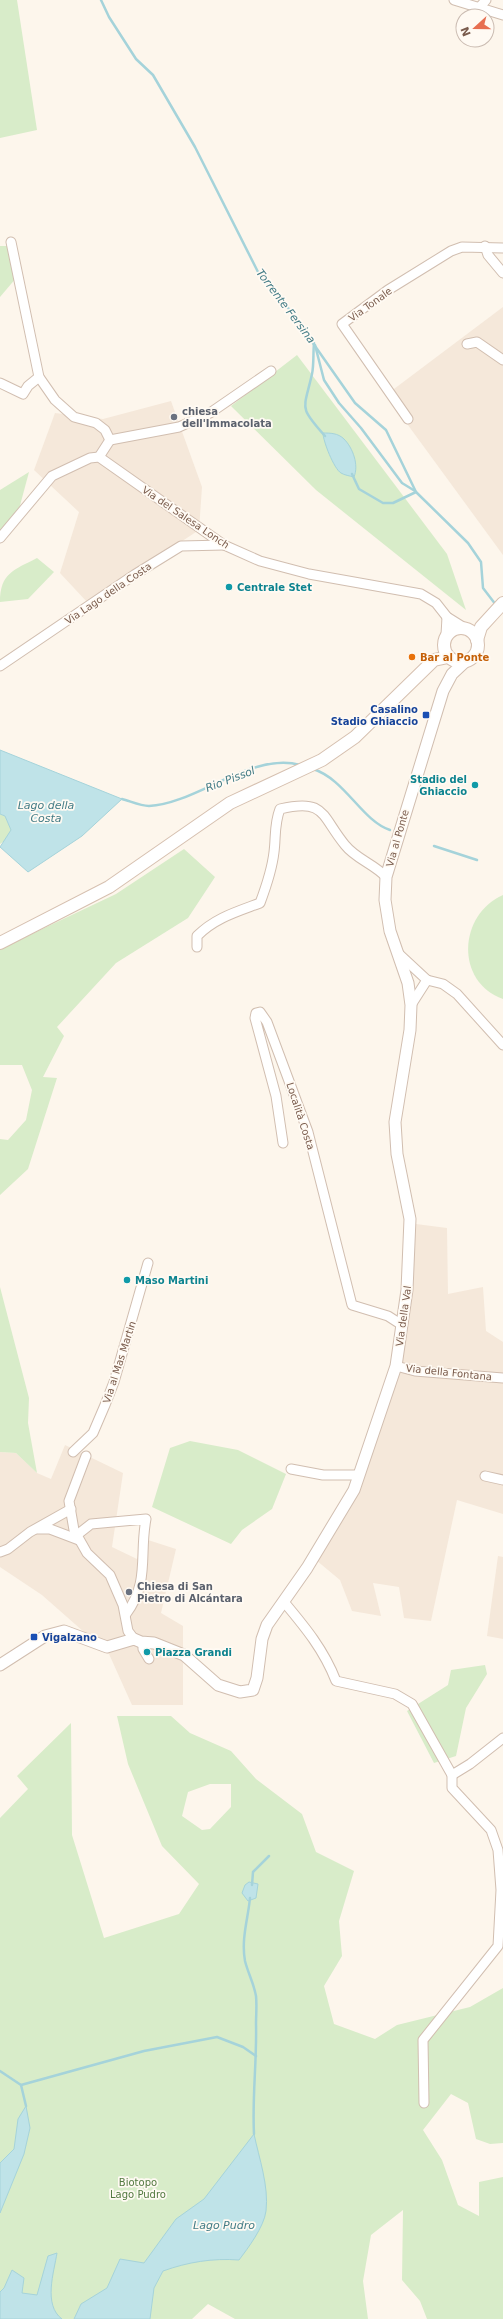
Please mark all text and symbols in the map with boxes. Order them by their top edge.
north arrow [455,8,495,48]
text: N [458,25,474,38]
water label: Torrente Fersina [253,267,318,346]
street label: Via Tonale [347,285,394,324]
place label: chiesa dell'Immacolata [182,406,272,429]
marker: chiesa dell'Immacolata [169,412,179,422]
street label: Via del Salesa Lonch [140,484,231,551]
street label: Via Lago della Costa [63,560,154,626]
marker: Centrale Stet [224,582,234,592]
place label: Centrale Stet [237,582,312,593]
marker: Bar al Ponte [407,652,417,662]
place label: Bar al Ponte [420,652,490,663]
place label: Casalino Stadio Ghiaccio [331,704,418,727]
marker: Casalino Stadio Ghiaccio [421,710,431,720]
water label: Rio Pissol [204,764,257,795]
place label: Stadio del Ghiaccio [410,774,467,797]
marker: Stadio del Ghiaccio [470,780,480,790]
water label: Lago della Costa [18,799,75,825]
street label: Via al Ponte [384,808,411,868]
street label: Località Costa [284,1081,317,1151]
marker: Maso Martini [122,1275,132,1285]
place label: Maso Martini [135,1275,208,1286]
street label: Via della Val [394,1285,413,1347]
street label: Via al Mas Martin [101,1320,138,1405]
street label: Via della Fontana [405,1363,493,1382]
place label: Chiesa di San Pietro di Alcántara [137,1581,243,1604]
marker: Chiesa di San Pietro di Alcántara [124,1587,134,1597]
marker: Vigalzano [29,1632,39,1642]
place label: Vigalzano [42,1632,97,1643]
marker: Piazza Grandi [142,1647,152,1657]
place label: Piazza Grandi [155,1647,232,1658]
park label: Biotopo Lago Pudro [110,2177,166,2200]
water label: Lago Pudro [193,2219,255,2232]

